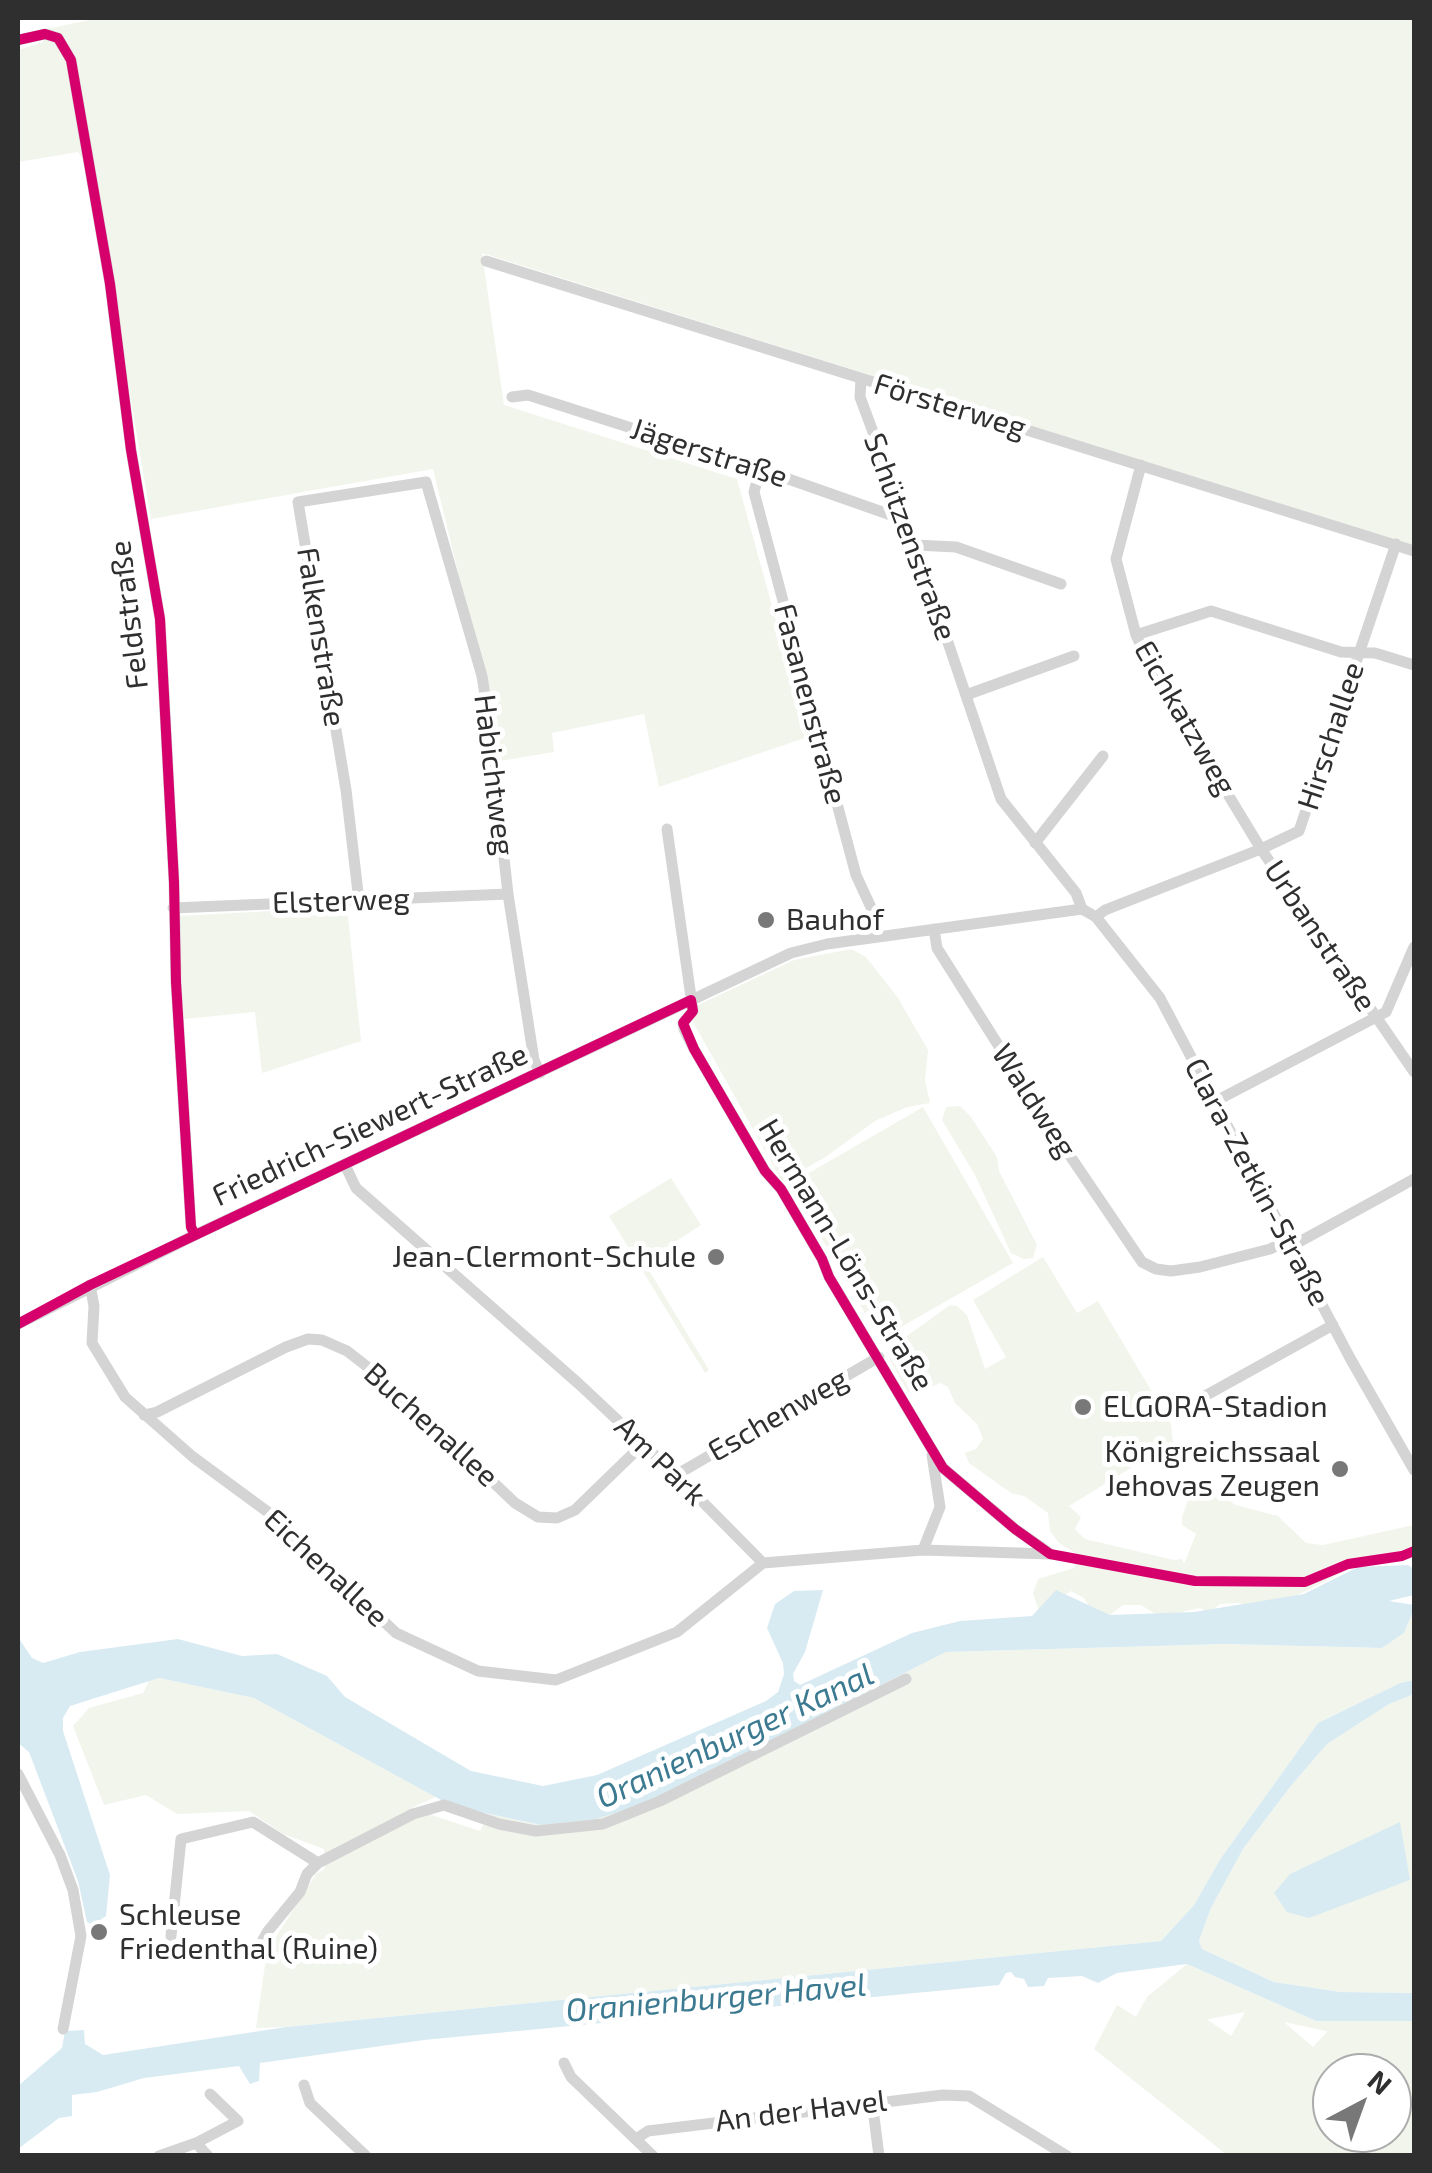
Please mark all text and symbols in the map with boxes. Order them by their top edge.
street label: Försterweg [870,366,1030,446]
street label: Jägerstraße [626,411,792,495]
street label: Schützenstraße [856,429,964,645]
street label: Feldstraße [102,539,156,691]
street label: Falkenstraße [289,545,353,729]
street label: Fasanenstraße [766,600,854,808]
street label: Eichkatzweg [1126,634,1244,802]
street label: Hirschallee [1290,658,1372,814]
street label: Habichtweg [466,692,522,858]
street label: Urbanstraße [1256,854,1384,1018]
street label: Elsterweg [271,881,411,921]
place label: Bauhof [786,902,884,938]
marker: Bauhof [755,909,777,931]
street label: Friedrich-Siewert-Straße [207,1036,533,1214]
street label: Waldweg [984,1037,1084,1165]
street label: Clara-Zetkin-Straße [1177,1052,1337,1312]
street label: Hermann-Löns-Straße [751,1113,941,1397]
place label: Jean-Clermont-Schule [392,1239,696,1275]
marker: Jean-Clermont-Schule [705,1246,727,1268]
street label: Buchenallee [357,1355,505,1495]
street label: Eschenweg [702,1361,854,1469]
place label: ELGORA-Stadion [1103,1389,1328,1425]
marker: ELGORA-Stadion [1072,1396,1094,1418]
street label: Am Park [607,1409,713,1513]
place label: Königreichssaal Jehovas Zeugen [1104,1434,1320,1504]
marker: Königreichssaal Jehovas Zeugen [1329,1458,1351,1480]
street label: Eichenallee [257,1502,395,1634]
water label: Oranienburger Kanal [590,1655,880,1817]
place label: Schleuse Friedenthal (Ruine) [119,1897,378,1968]
marker: Schleuse Friedenthal (Ruine) [88,1921,110,1943]
water label: Oranienburger Havel [564,1966,868,2030]
north arrow [1312,2053,1412,2153]
text: N [1362,2062,1399,2101]
street label: An der Havel [713,2083,889,2139]

